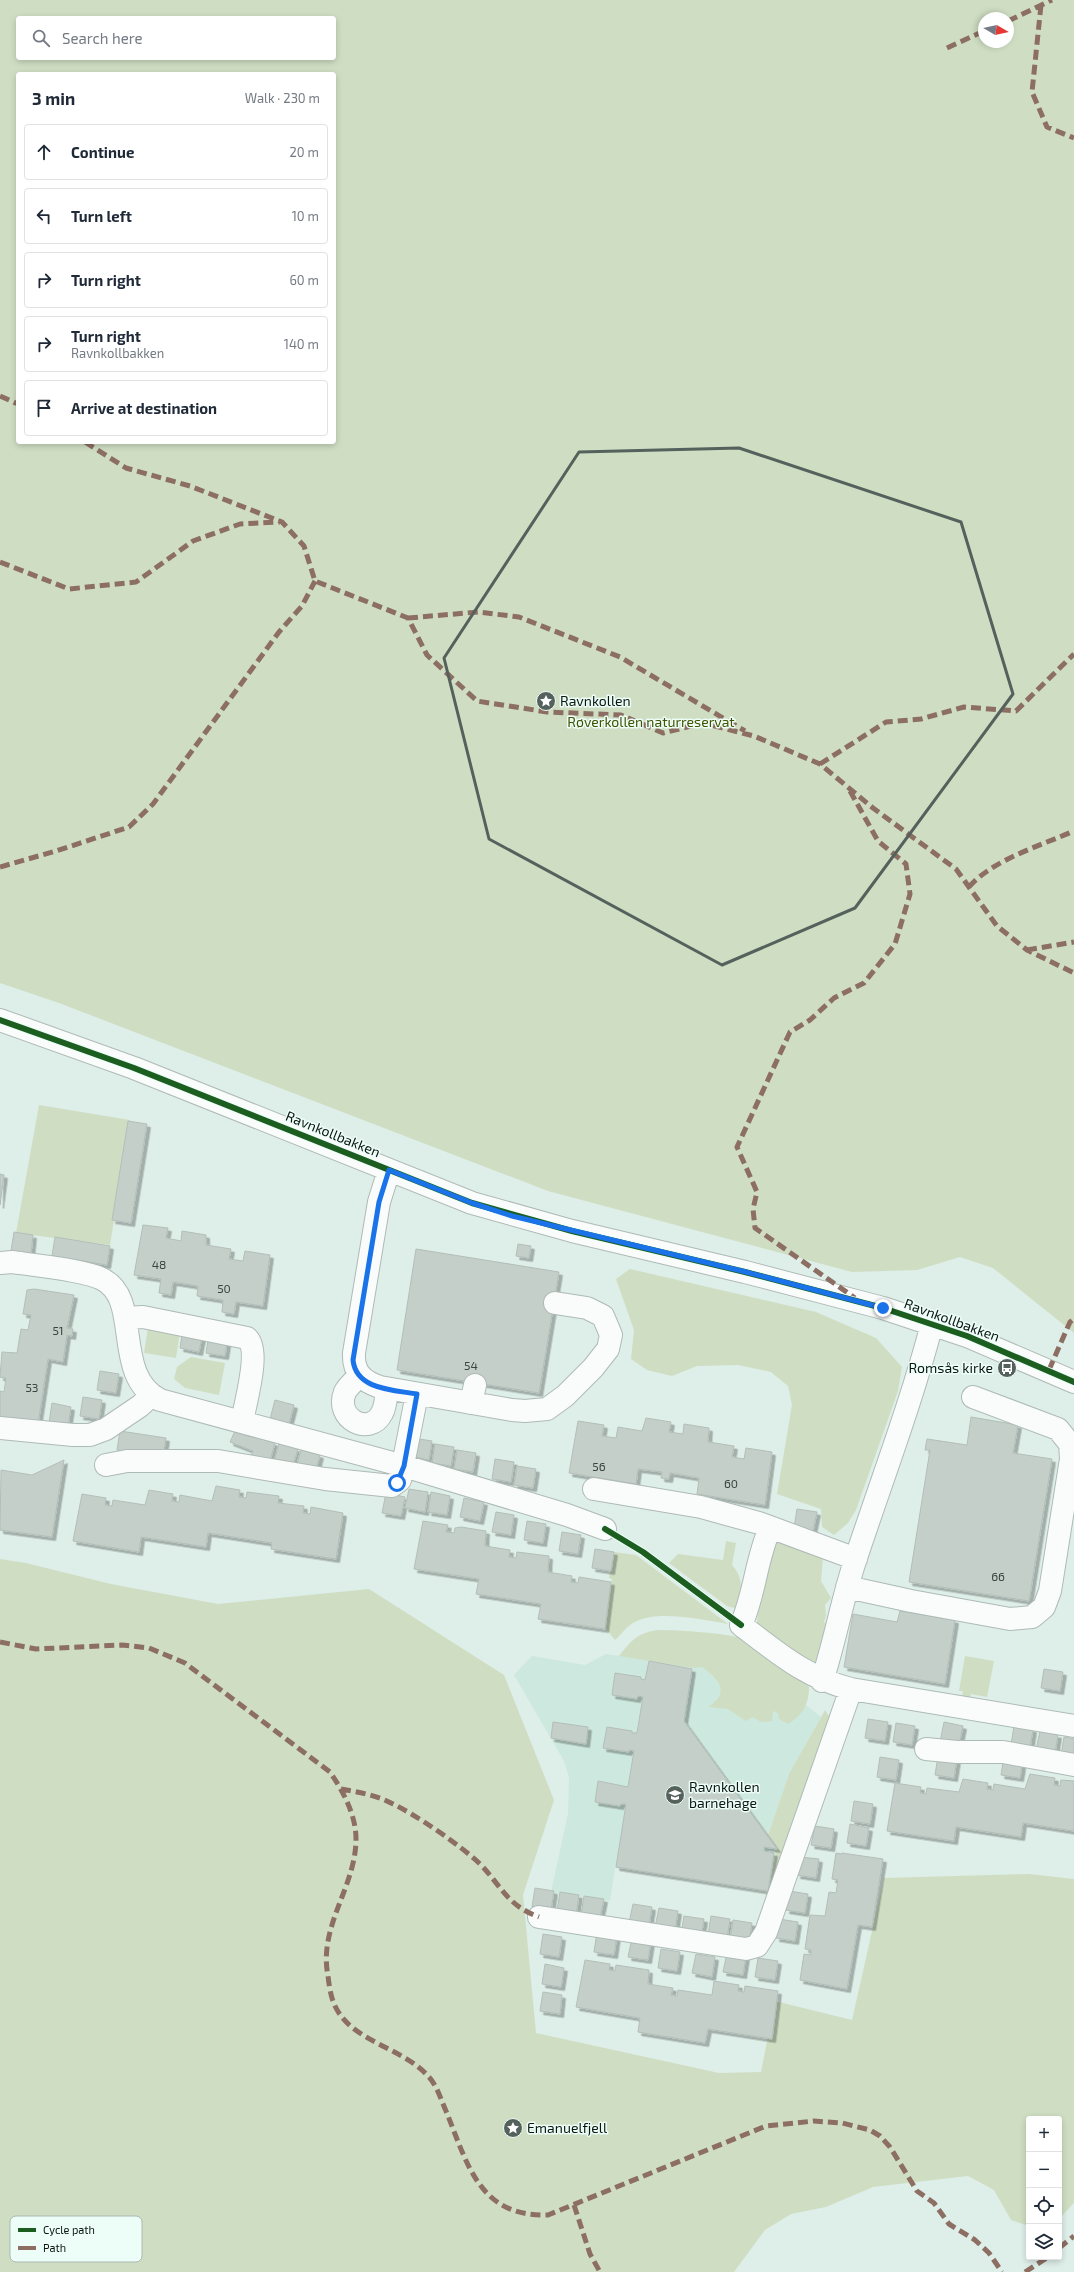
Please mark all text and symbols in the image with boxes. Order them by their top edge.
north arrow [978,12,1014,48]
search box [16,16,336,60]
icon: search [30,27,52,49]
text: Search here [62,29,143,47]
text: 3 min [32,88,75,108]
text: Walk · 230 m [245,90,320,106]
icon: ahead [33,141,55,163]
text: Continue [71,143,134,161]
text: 20 m [290,144,319,160]
icon: left [33,205,55,227]
text: Turn left [71,207,132,225]
text: 10 m [292,208,319,224]
icon: right [33,269,55,291]
text: Turn right [71,271,141,289]
text: 60 m [289,272,319,288]
text: Turn right [71,327,141,345]
icon: right [33,333,55,355]
text: 140 m [284,336,319,352]
text: Ravnkollbakken [71,345,164,361]
icon: arrive [33,397,55,419]
text: Arrive at destination [71,399,217,417]
place icon: Ravnkollen [535,690,557,712]
place label: Ravnkollen [560,692,631,709]
park label: Røverkollen naturreservat [567,713,735,730]
street label: Ravnkollbakken [283,1107,383,1160]
house number: 48 [152,1257,166,1271]
house number: 50 [217,1281,231,1295]
street label: Ravnkollbakken [902,1294,1002,1345]
route end [874,1299,892,1317]
house number: 51 [52,1323,64,1337]
bus stop icon: Romsås kirke [996,1357,1018,1379]
house number: 54 [464,1358,478,1372]
place label: Romsås kirke [909,1359,993,1376]
house number: 53 [25,1380,39,1394]
house number: 56 [592,1459,606,1473]
route start [388,1474,406,1492]
house number: 60 [724,1476,738,1490]
house number: 66 [991,1569,1005,1583]
place label: Ravnkollen barnehage [689,1778,760,1811]
school or university icon: Ravnkollen barnehage [664,1784,686,1806]
map controls [1026,2116,1062,2260]
button: + [1026,2116,1062,2152]
place icon: Emanuelfjell [502,2117,524,2139]
place label: Emanuelfjell [527,2119,608,2136]
button: − [1026,2152,1062,2188]
button: locate [1026,2188,1062,2224]
legend [10,2216,142,2262]
text: Cycle path [43,2223,95,2236]
button: layers [1026,2224,1062,2260]
text: Path [43,2241,66,2254]

